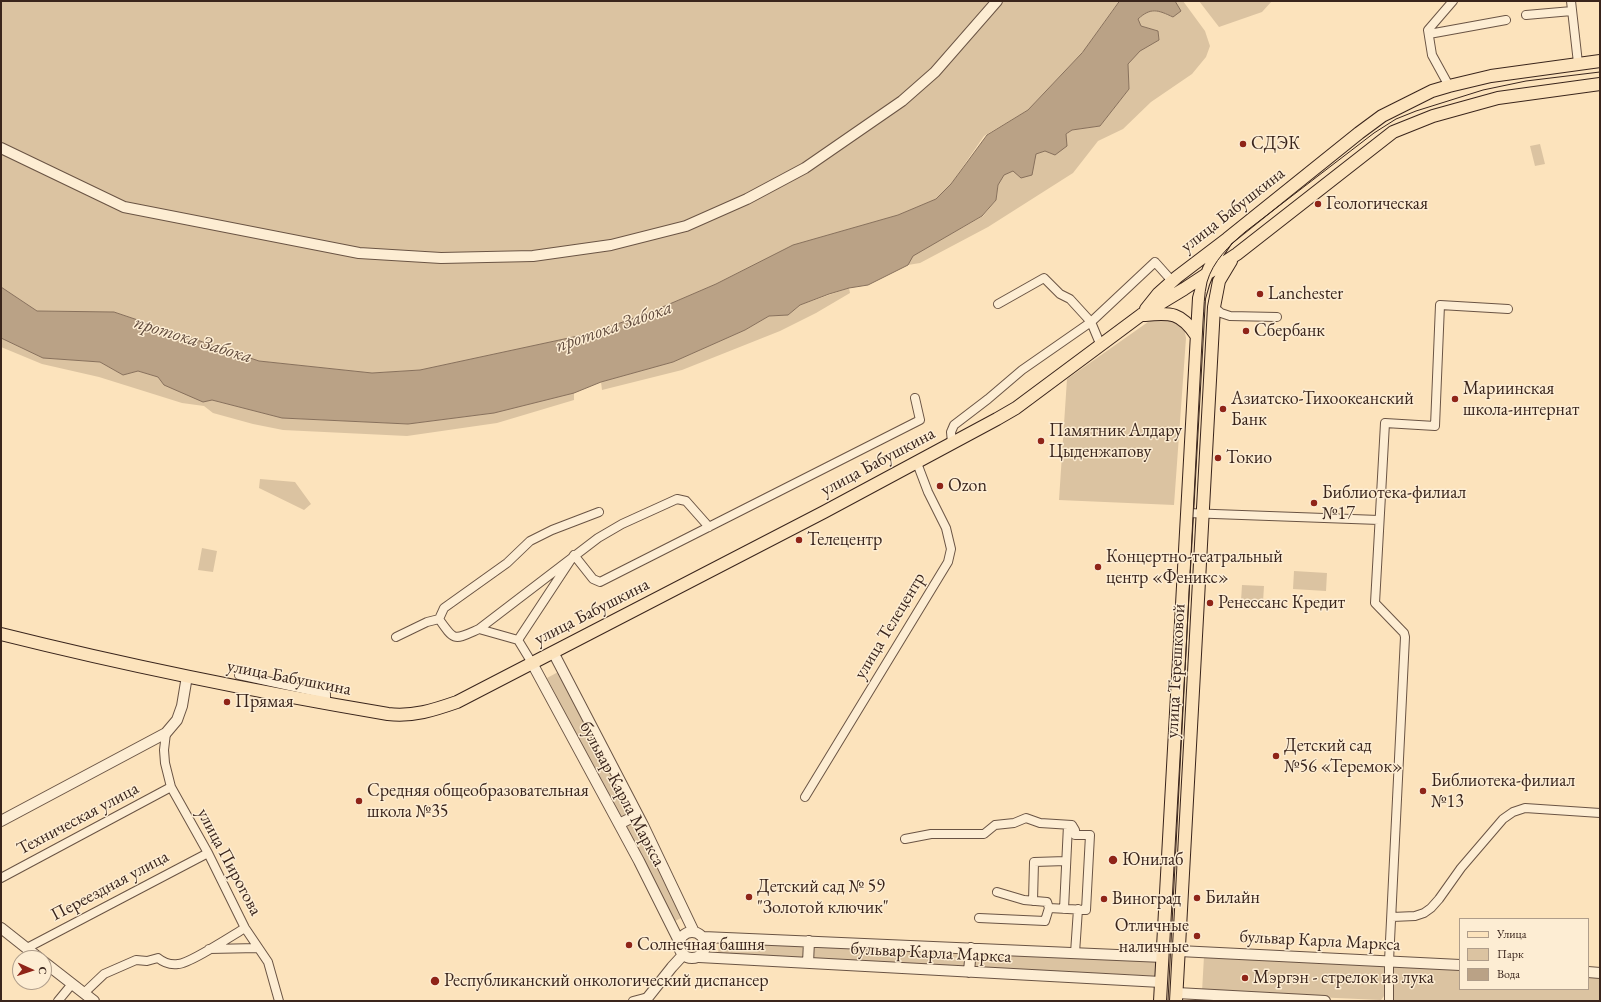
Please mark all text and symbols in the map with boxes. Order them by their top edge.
place label: СДЭК [1251,133,1300,155]
marker: СДЭК [1238,139,1248,149]
street label: улица Бабушкина [1177,163,1289,257]
place label: Геологическая [1326,193,1428,215]
marker: Геологическая [1313,199,1323,209]
place label: Lanchester [1268,283,1343,305]
marker: Lanchester [1255,289,1265,299]
water label: протока Забока [553,296,675,358]
water label: протока Забока [131,311,255,369]
place label: Сбербанк [1254,320,1325,342]
marker: Сбербанк [1241,326,1251,336]
place label: Мариинская школа-интернат [1463,378,1579,420]
place label: Азиатско-Тихоокеанский Банк [1231,388,1414,430]
marker: Мариинская школа-интернат [1450,394,1460,404]
marker: Азиатско-Тихоокеанский Банк [1218,404,1228,414]
place label: Памятник Алдару Цыденжапову [1049,420,1182,462]
street label: улица Бабушкина [817,423,939,501]
marker: Памятник Алдару Цыденжапову [1036,436,1046,446]
place label: Токио [1226,447,1272,469]
marker: Токио [1213,453,1223,463]
place label: Ozon [948,475,987,497]
marker: Ozon [935,481,945,491]
place label: Библиотека-филиал №17 [1322,482,1466,524]
marker: Библиотека-филиал №17 [1309,498,1319,508]
place label: Телецентр [807,529,882,551]
marker: Телецентр [794,535,804,545]
place label: Концертно-театральный центр «Феникс» [1106,546,1283,588]
marker: Концертно-театральный центр «Феникс» [1093,562,1103,572]
street label: улица Телецентр [850,569,930,683]
street label: улица Бабушкина [531,574,653,650]
place label: Ренессанс Кредит [1218,592,1345,614]
marker: Ренессанс Кредит [1205,598,1215,608]
street label: улица Терешковой [1162,603,1190,739]
street label: улица Бабушкина [225,655,353,701]
place label: Прямая [235,691,293,713]
marker: Прямая [222,697,232,707]
street label: бульвар Карла Маркса [575,718,669,870]
place label: Детский сад №56 «Теремок» [1284,735,1403,778]
marker: Детский сад №56 «Теремок» [1271,751,1281,761]
place label: Библиотека-филиал №13 [1431,770,1575,812]
street label: Техническая улица [13,778,143,860]
place label: Средняя общеобразовательная школа №35 [367,780,589,822]
marker: Библиотека-филиал №13 [1418,786,1428,796]
marker: Средняя общеобразовательная школа №35 [354,796,364,806]
street label: улица Пирогова [192,805,266,919]
street label: Переездная улица [47,846,173,926]
place label: Юнилаб [1122,849,1183,871]
marker: Юнилаб [1107,854,1119,866]
place label: Детский сад № 59 "Золотой ключик" [757,876,889,918]
place label: Билайн [1205,887,1260,909]
place label: Виноград [1112,888,1181,910]
marker: Детский сад № 59 "Золотой ключик" [744,892,754,902]
marker: Билайн [1192,893,1202,903]
marker: Виноград [1099,894,1109,904]
place label: Отличные наличные [1115,915,1189,958]
legend [1459,918,1589,990]
street label: бульвар Карла Маркса [1239,926,1401,956]
text: Улица [1497,926,1527,942]
marker: Отличные наличные [1192,931,1202,941]
place label: Солнечная башня [637,934,765,956]
street label: бульвар Карла Маркса [850,938,1012,968]
marker: Солнечная башня [624,940,634,950]
text: Парк [1497,946,1524,962]
north arrow [12,950,52,990]
text: С [36,966,50,975]
text: Вода [1497,966,1520,982]
place label: Мэргэн - стрелок из лука [1253,967,1434,989]
place label: Республиканский онкологический диспансер [444,970,769,992]
marker: Мэргэн - стрелок из лука [1240,973,1250,983]
marker: Республиканский онкологический диспансер [429,975,441,987]

